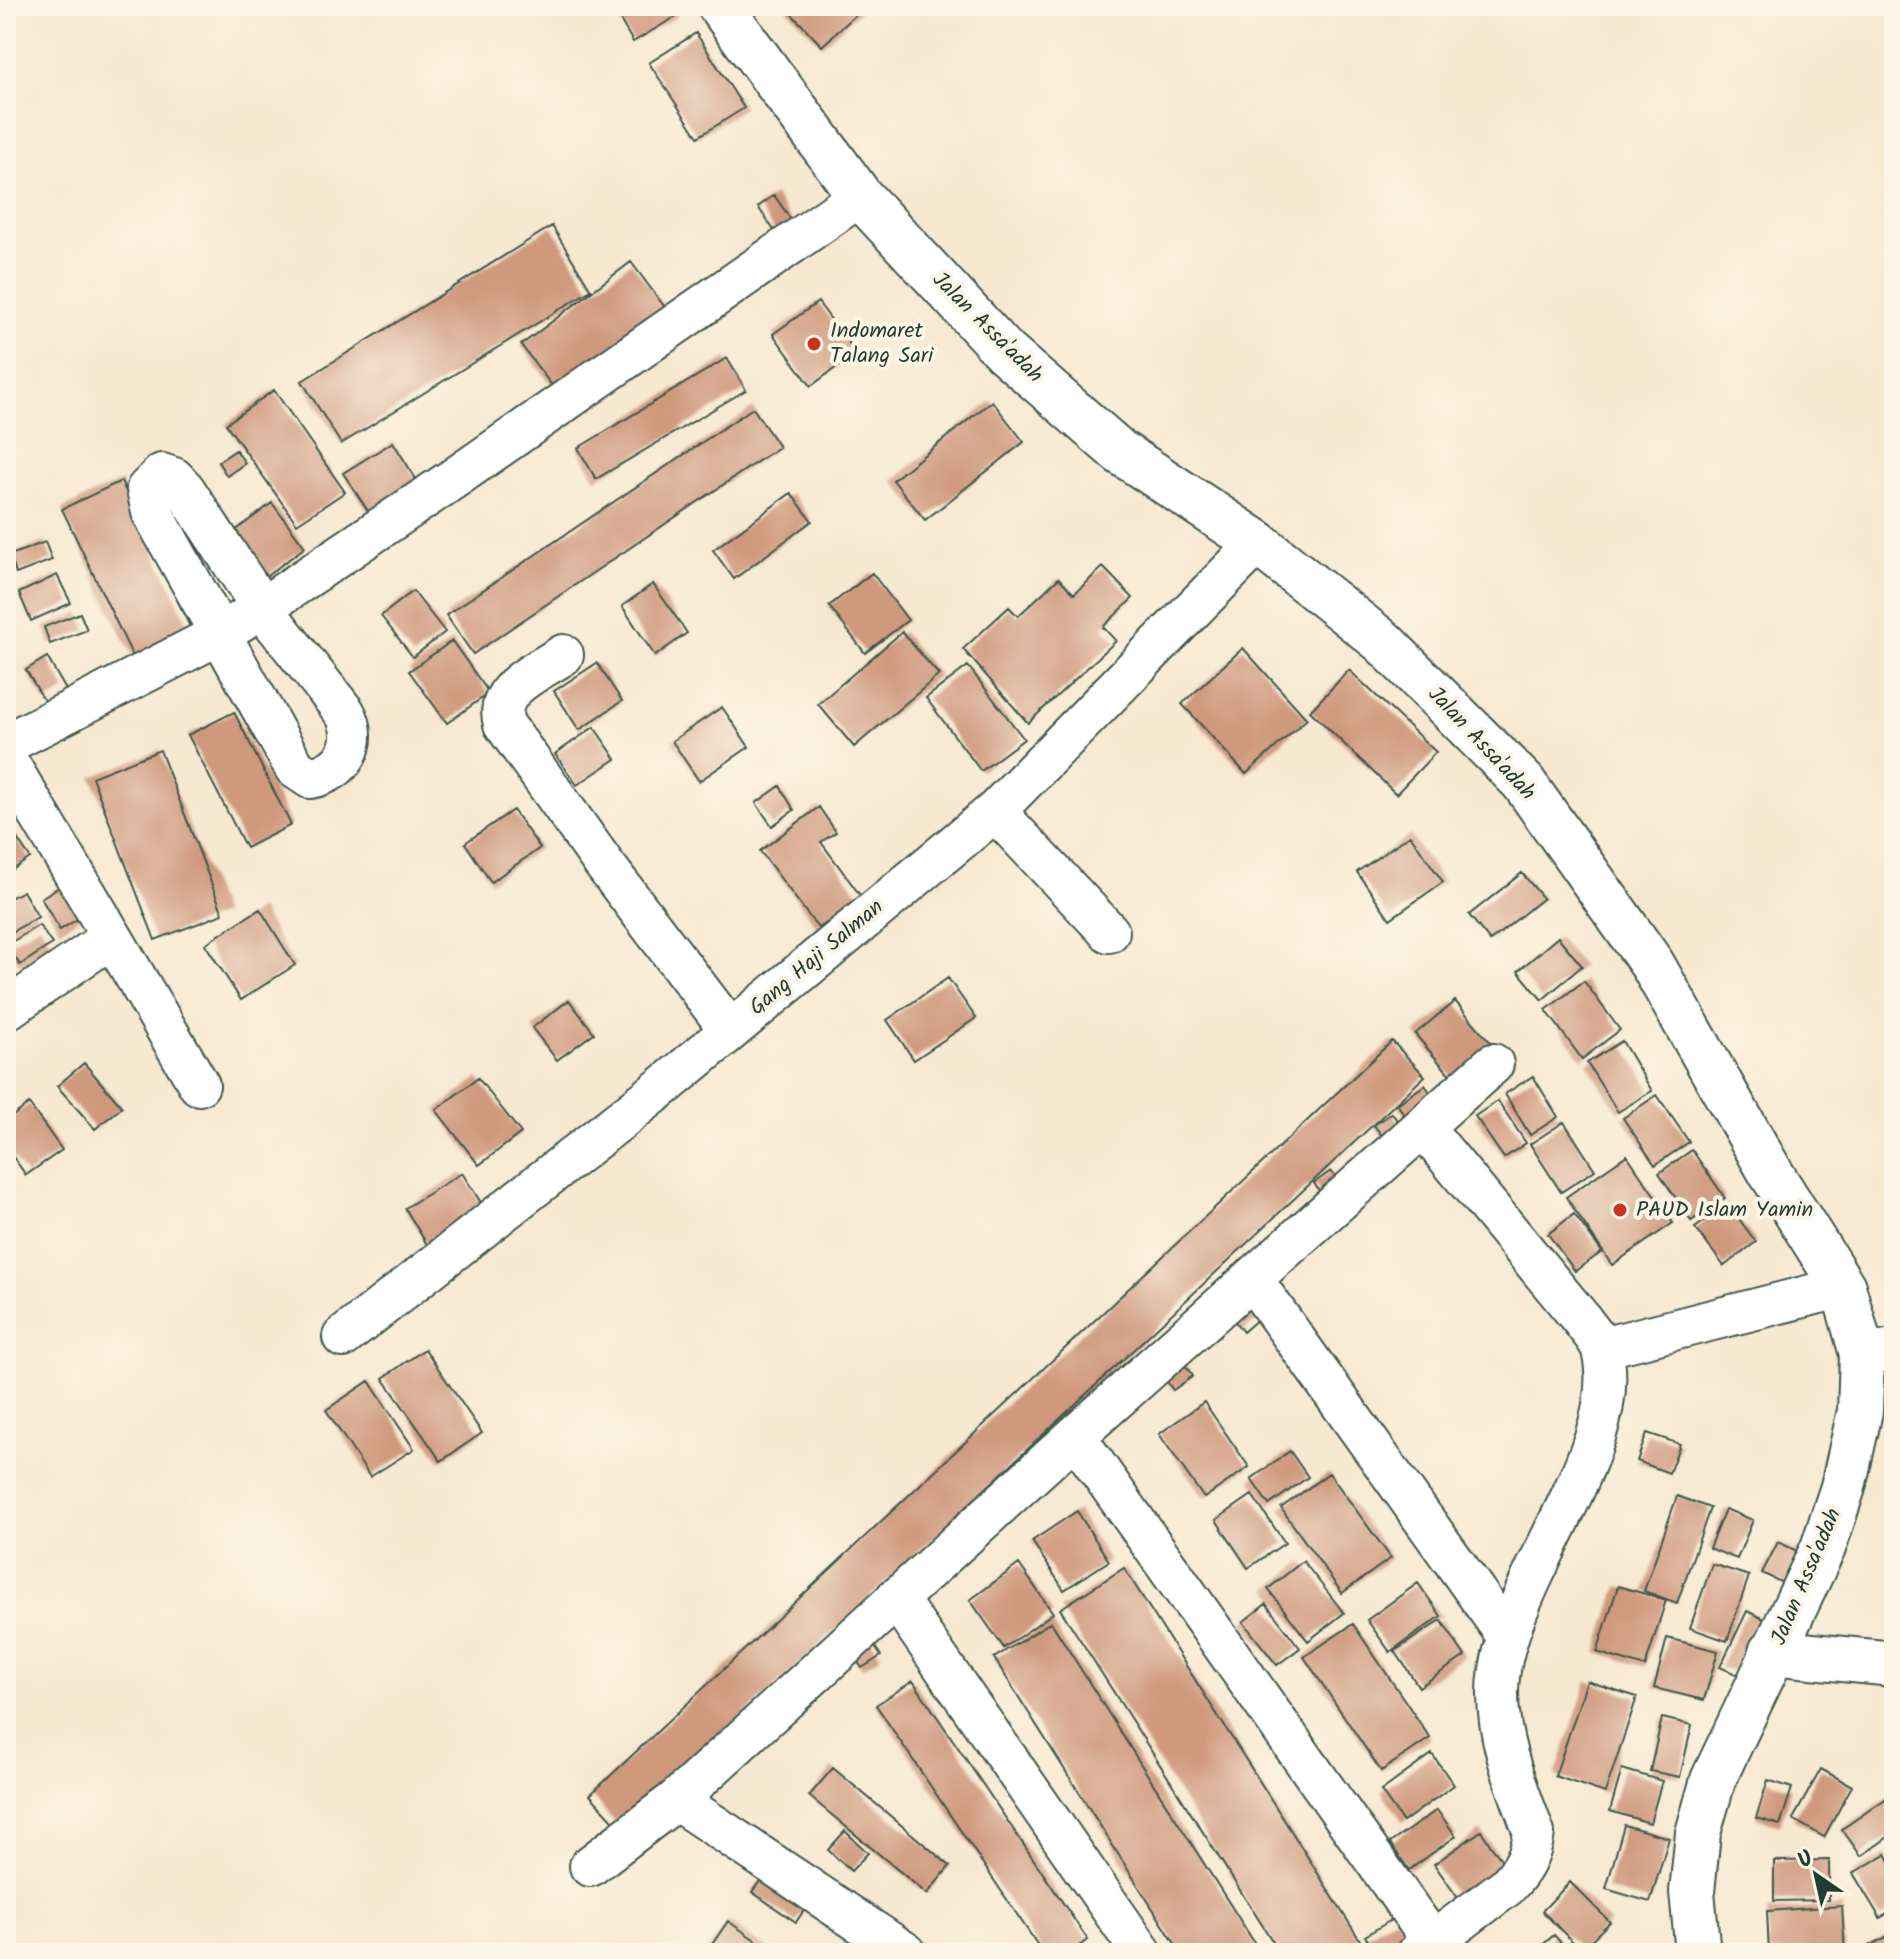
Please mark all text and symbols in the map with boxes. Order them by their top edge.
street label: Jalan Assa'adah [923,264,1051,392]
place label: Indomaret Talang Sari [830,314,934,374]
marker: Indomaret Talang Sari [805,335,823,353]
street label: Jalan Assa'adah [1418,679,1544,809]
street label: Gang Haji Salman [742,891,892,1025]
place label: PAUD Islam Yamin [1636,1193,1813,1228]
marker: PAUD Islam Yamin [1611,1201,1629,1219]
street label: Jalan Assa'adah [1762,1503,1852,1651]
north arrow [1776,1835,1856,1915]
text: U [1791,1842,1821,1879]

